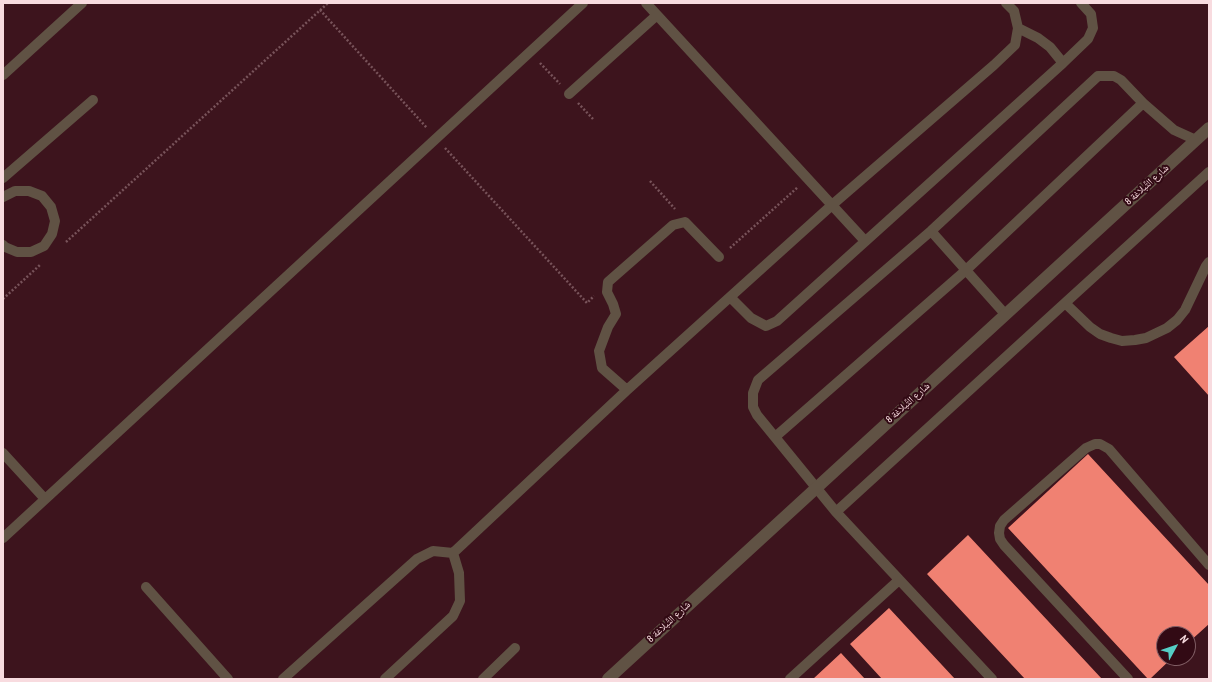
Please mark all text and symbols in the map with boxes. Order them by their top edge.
street label: شارع التِّبلاغة 8 [1123,162,1171,208]
street label: شارع التِّبلاغة 8 [884,380,932,426]
street label: شارع التِّبلاغة 8 [645,599,693,645]
north arrow [1156,626,1196,666]
text: N [1177,632,1192,646]

